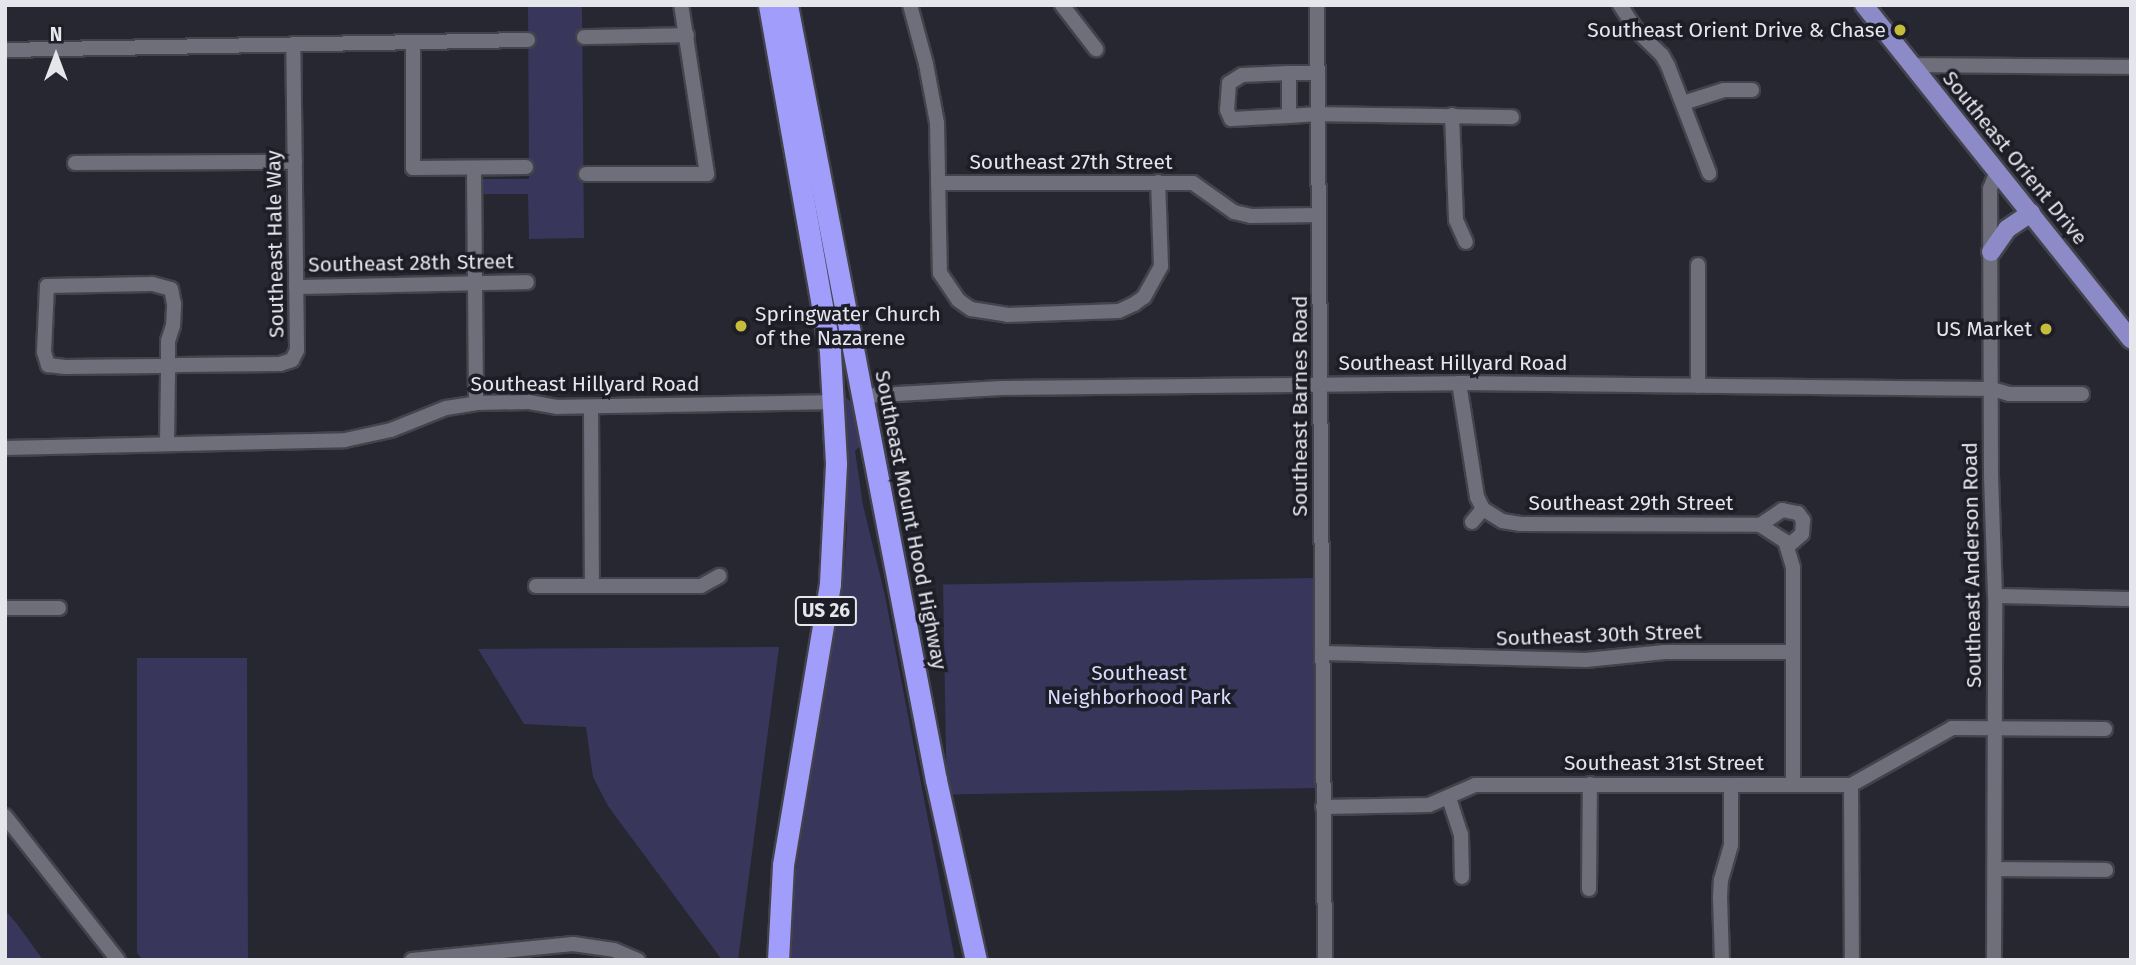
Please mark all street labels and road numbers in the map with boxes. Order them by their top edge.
street label: Southeast Orient Drive [1937,66,2093,250]
street label: Southeast 27th Street [969,149,1173,175]
street label: Southeast Hale Way [261,150,289,338]
street label: Southeast 28th Street [308,249,514,277]
street label: Southeast Barnes Road [1287,295,1313,517]
street label: Southeast Hillyard Road [1339,350,1567,376]
street label: Southeast Mount Hood Highway [870,368,952,672]
street label: Southeast Hillyard Road [471,371,699,397]
street label: Southeast Anderson Road [1957,442,1987,688]
street label: Southeast 29th Street [1529,490,1733,516]
road number: US 26 [794,596,858,626]
street label: Southeast 30th Street [1496,619,1702,651]
street label: Southeast 31st Street [1564,750,1764,776]

